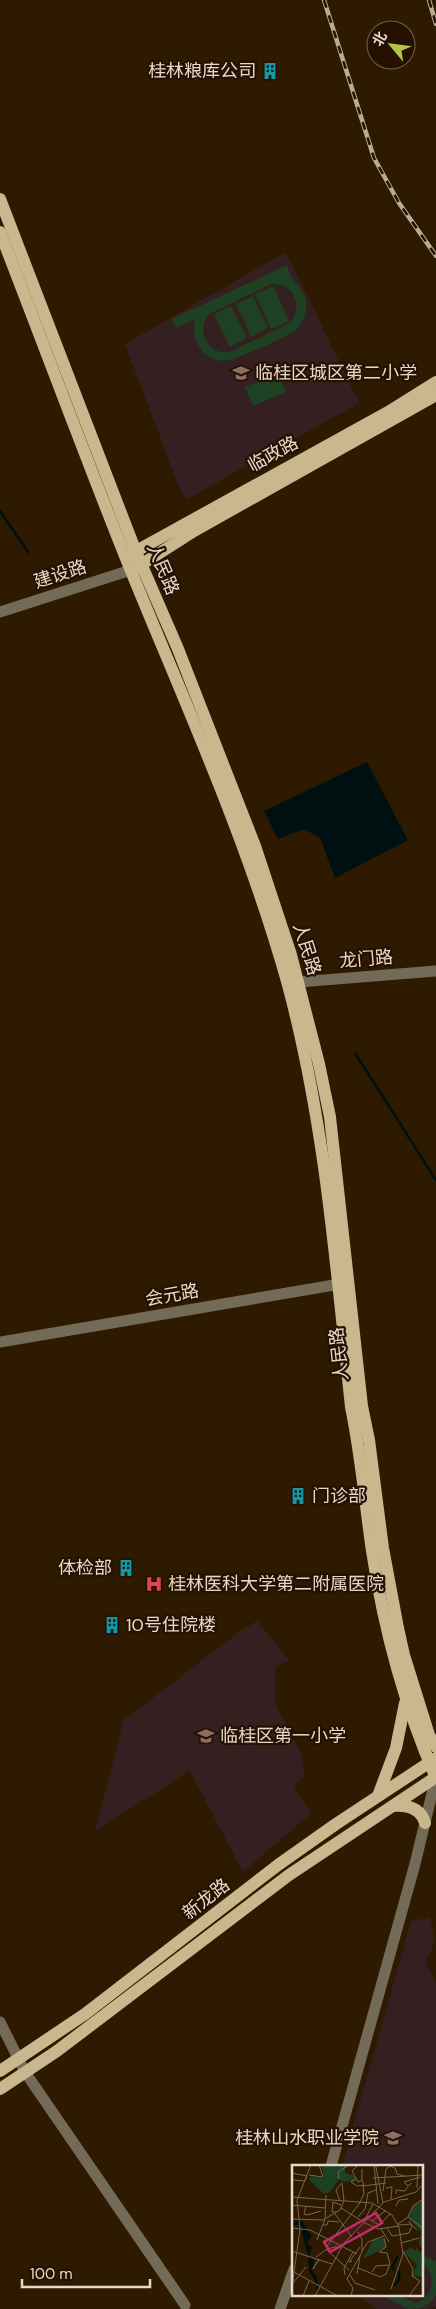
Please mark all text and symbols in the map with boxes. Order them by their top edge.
north arrow [366,20,416,70]
text: 北 [368,28,391,49]
place label: 桂林粮库公司 [148,59,256,83]
building icon: 桂林粮库公司 [260,61,280,81]
place label: 临桂区城区第二小学 [255,361,417,385]
school or university icon: 临桂区城区第二小学 [231,363,251,383]
street label: 临政路 [244,430,302,478]
street label: 人民路 [141,539,185,599]
street label: 建设路 [31,554,89,594]
street label: 人民路 [288,920,326,978]
street label: 龙门路 [338,945,394,973]
street label: 会元路 [143,1278,201,1312]
street label: 人民路 [324,1326,354,1382]
place label: 门诊部 [312,1484,366,1508]
building icon: 门诊部 [288,1486,308,1506]
place label: 体检部 [58,1556,112,1580]
building icon: 体检部 [116,1558,136,1578]
place label: 桂林医科大学第二附属医院 [168,1572,384,1596]
hospital icon: 桂林医科大学第二附属医院 [144,1574,164,1594]
place label: 10号住院楼 [126,1613,216,1637]
building icon: 10号住院楼 [102,1615,122,1635]
place label: 临桂区第一小学 [220,1724,346,1748]
school or university icon: 临桂区第一小学 [196,1726,216,1746]
street label: 新龙路 [177,1873,235,1925]
place label: 桂林山水职业学院 [235,2126,379,2150]
school or university icon: 桂林山水职业学院 [383,2128,403,2148]
inset map [292,2165,424,2296]
scale bar [22,2256,150,2288]
text: 100 m [30,2264,73,2284]

